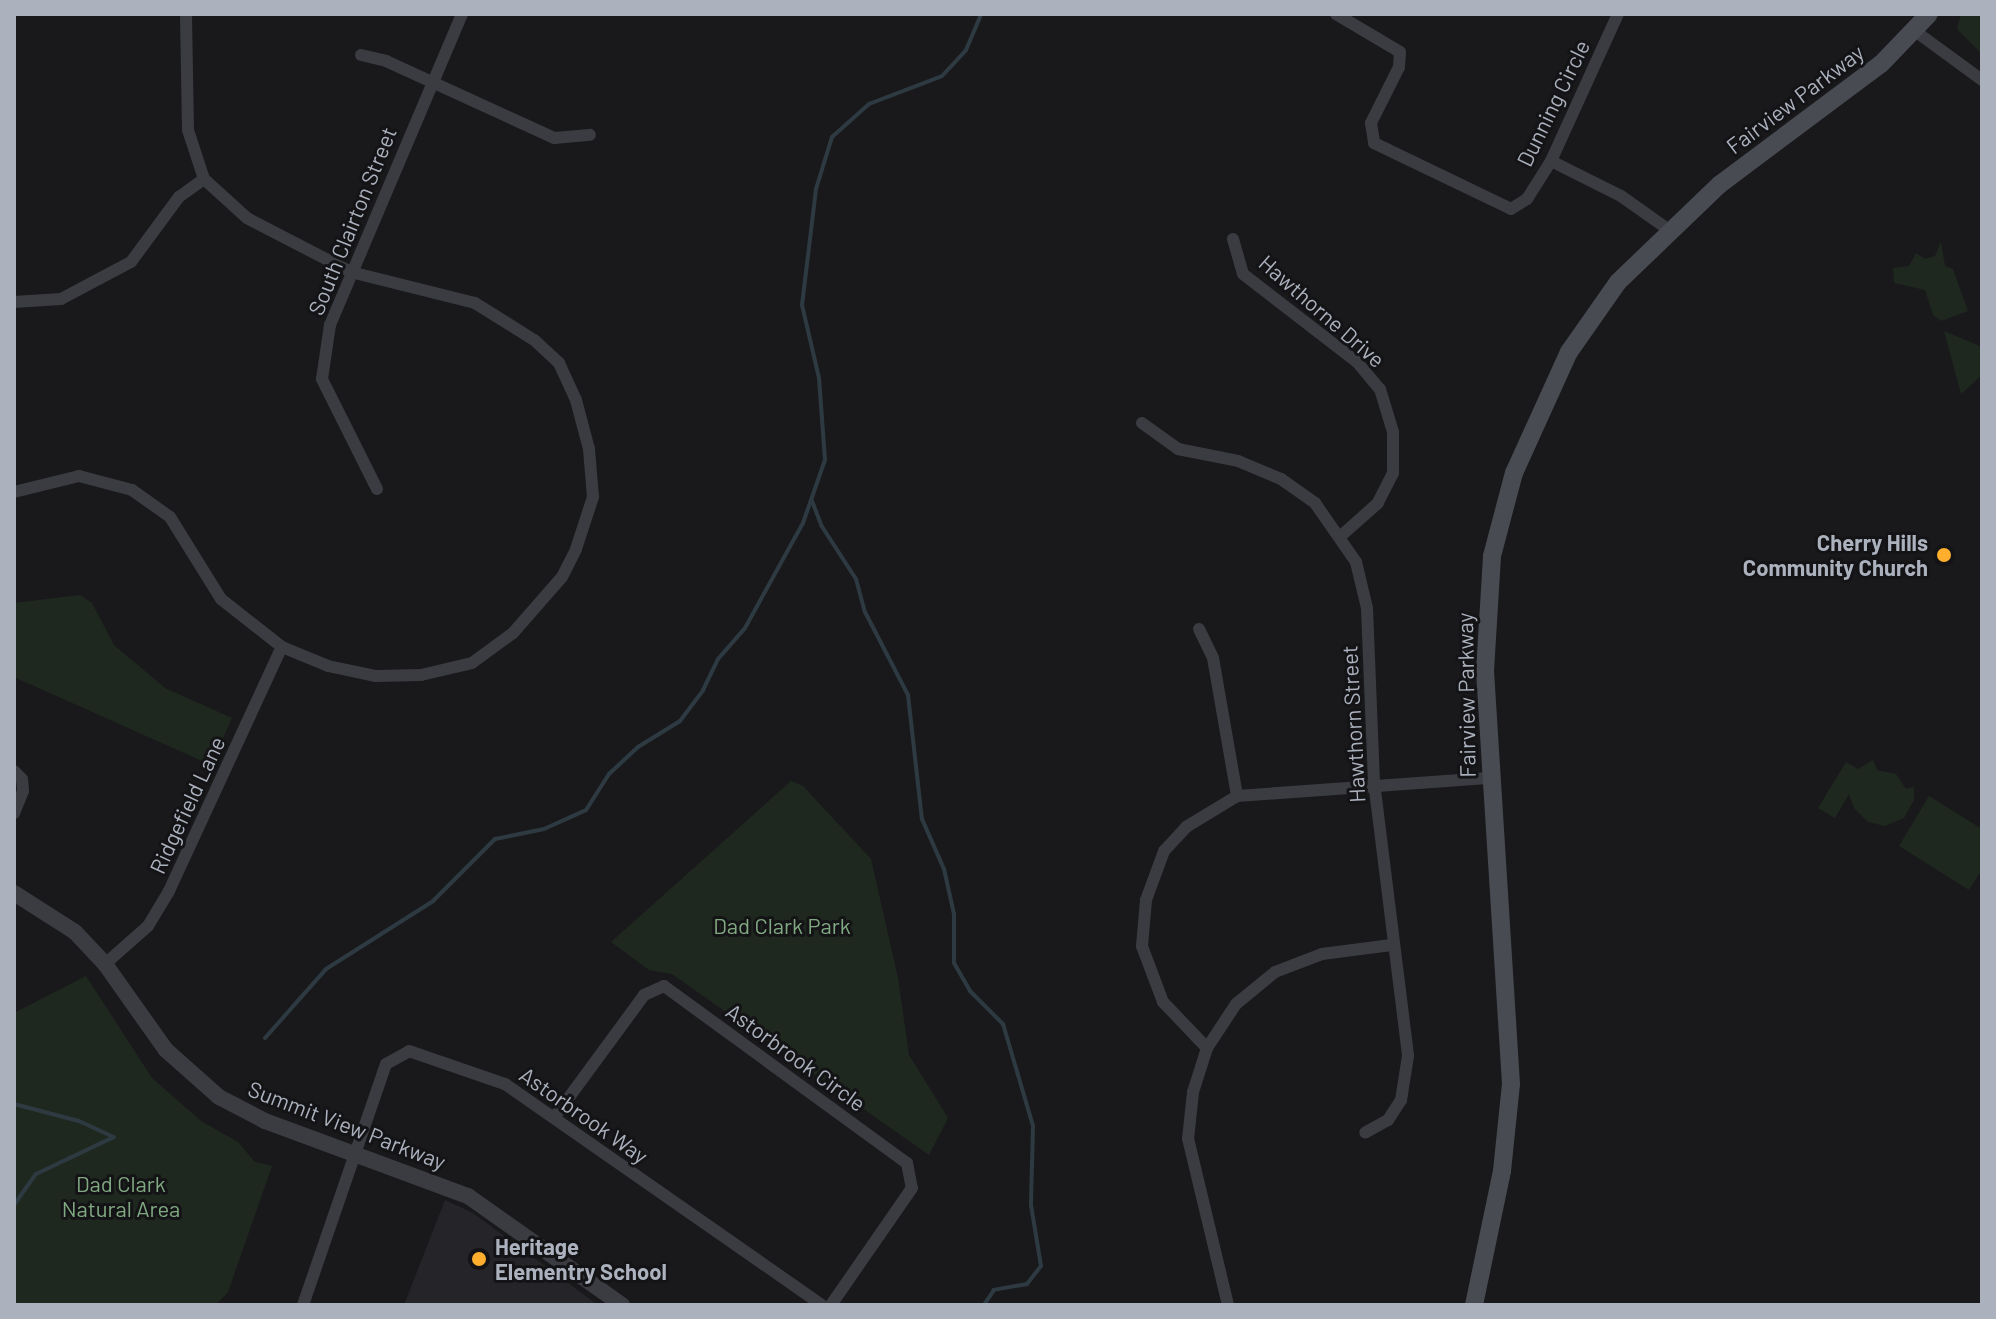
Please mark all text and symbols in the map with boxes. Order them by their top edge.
street label: Dunning Circle [1511,35,1595,171]
street label: Fairview Parkway [1721,39,1869,159]
street label: South Clairton Street [302,123,402,319]
street label: Hawthorne Drive [1254,249,1390,373]
place label: Cherry Hills Community Church [1743,529,1928,580]
marker: Cherry Hills Community Church [1935,546,1953,564]
street label: Fairview Parkway [1451,612,1481,778]
street label: Hawthorn Street [1336,645,1370,803]
street label: Ridgefield Lane [144,732,230,878]
park label: Dad Clark Park [713,913,851,939]
street label: Astorbrook Circle [721,998,871,1116]
street label: Astorbrook Way [515,1061,653,1169]
street label: Summit View Parkway [245,1075,449,1175]
park label: Dad Clark Natural Area [62,1170,180,1222]
place label: Heritage Elementry School [495,1233,667,1284]
marker: Heritage Elementry School [470,1250,488,1268]

